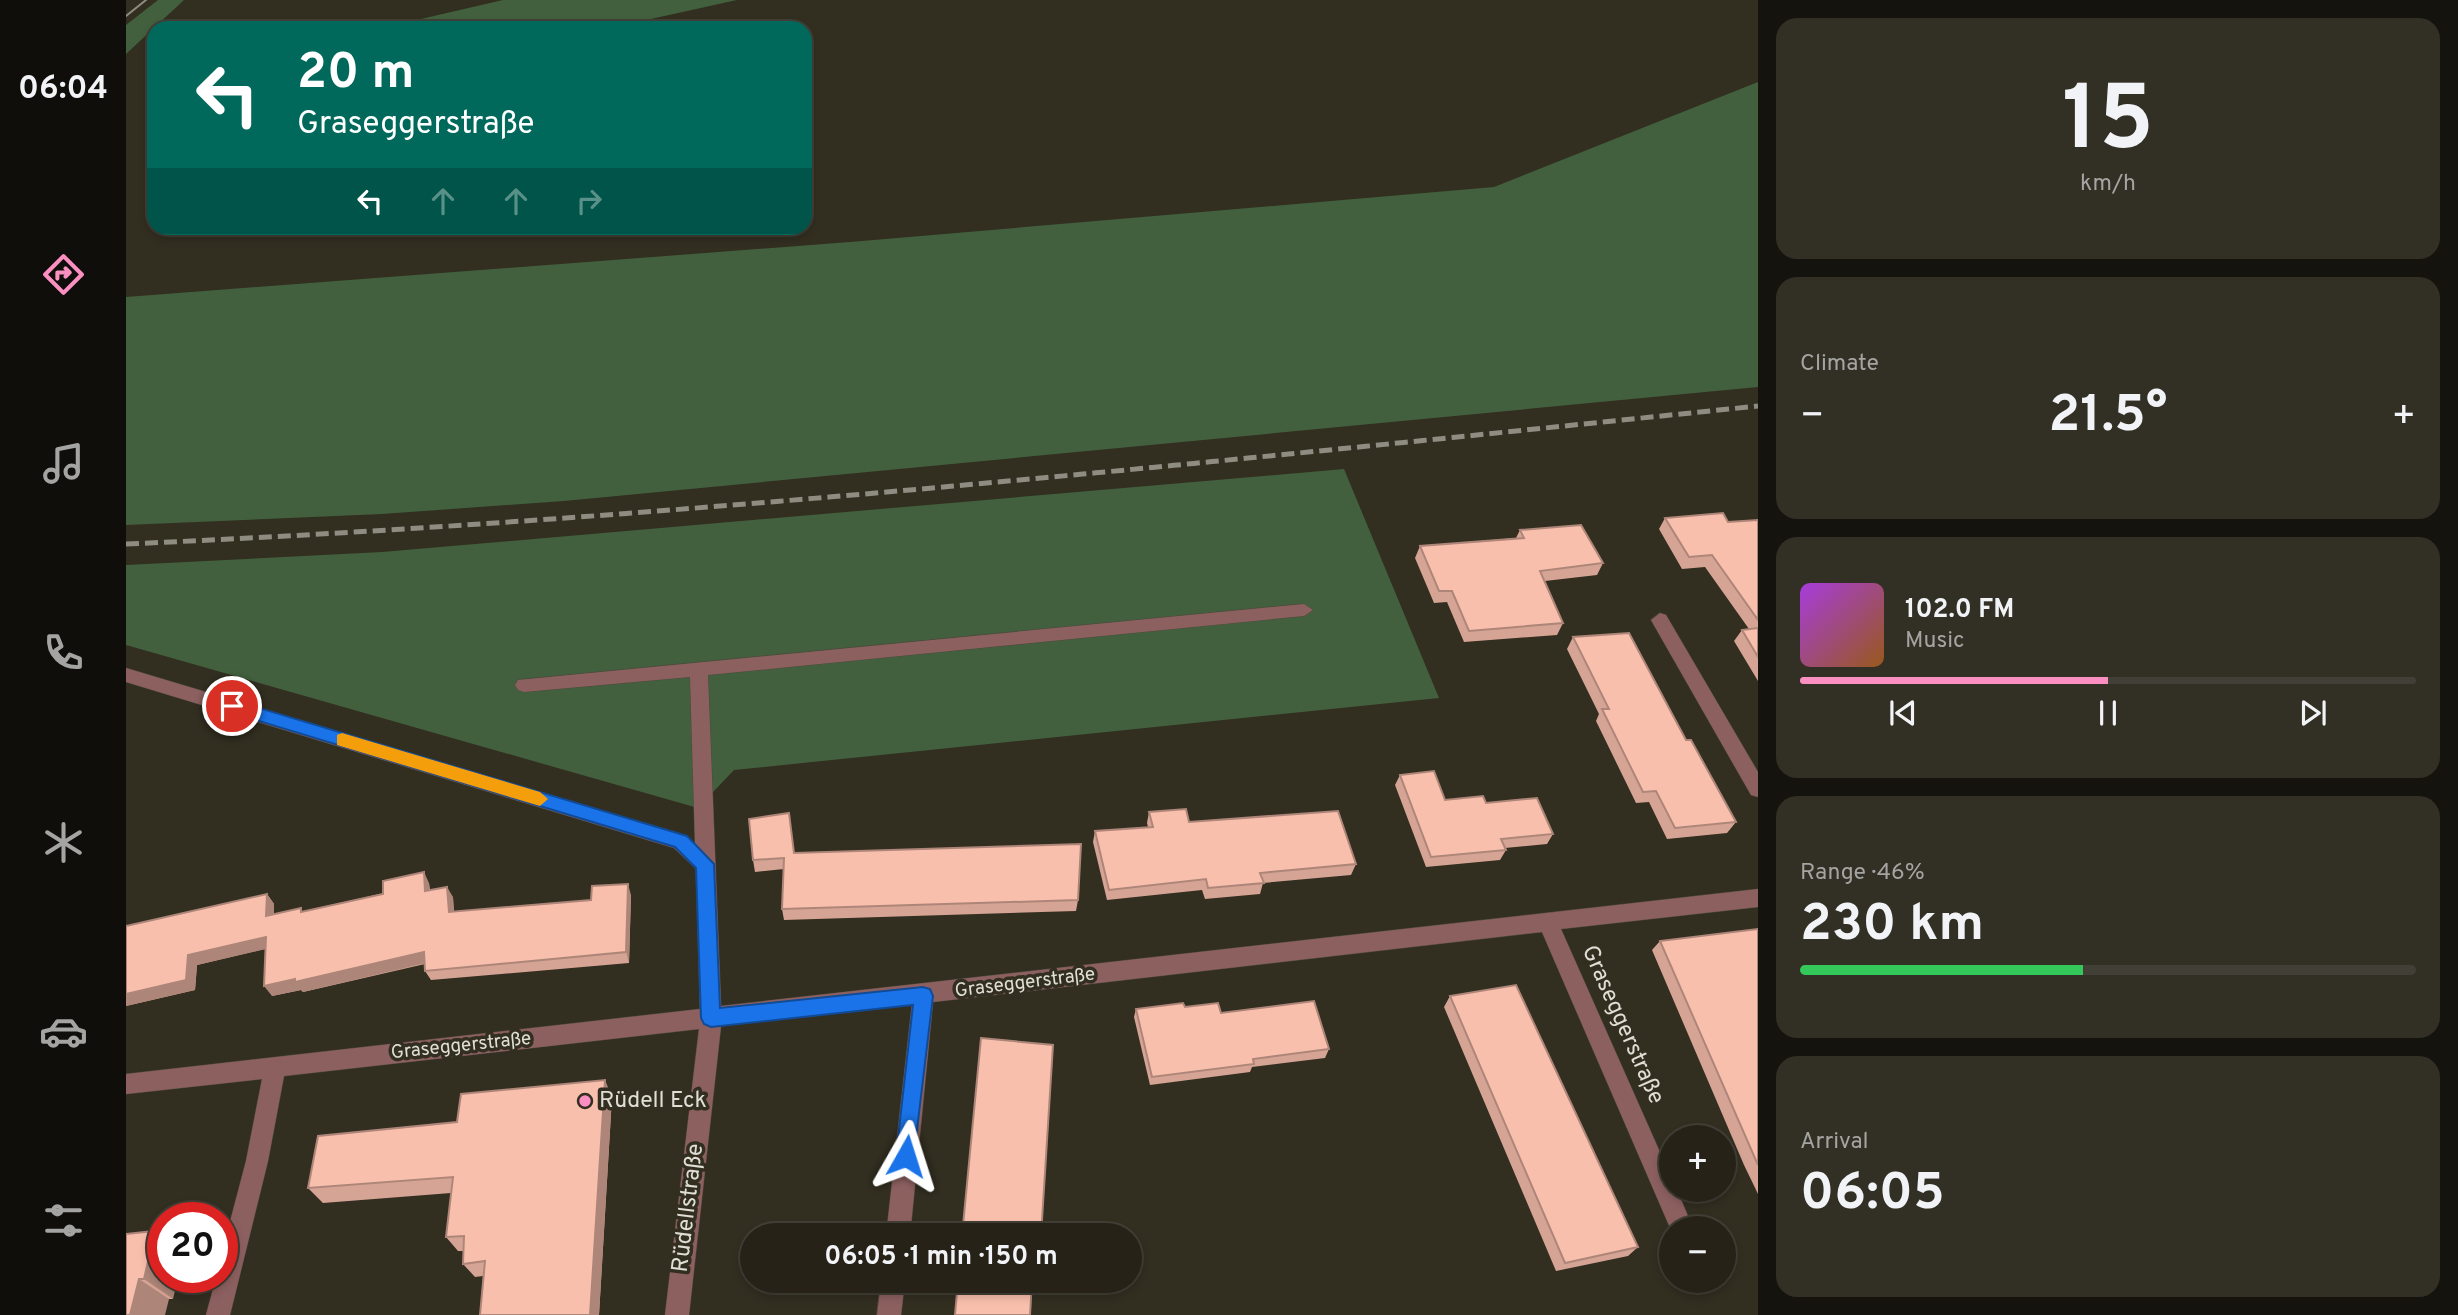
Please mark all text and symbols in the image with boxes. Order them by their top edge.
text: 20 m [297,44,414,106]
icon: left [182,49,273,140]
text: 15 [2062,67,2154,182]
text: 06:04 [18,70,108,110]
text: Graseggerstraße [297,105,535,145]
text: km/h [2080,170,2136,199]
icon: left [351,182,389,220]
icon: ahead [424,182,462,220]
icon: ahead [497,182,535,220]
icon: right [570,182,608,220]
icon: directions [39,250,88,299]
text: Climate [1800,350,1879,379]
text: 21.5° [2049,384,2167,450]
text: − [1800,393,1825,442]
text: + [2391,393,2416,442]
icon: music [39,439,88,488]
text: 102.0 FM [1905,594,2014,627]
text: Music [1905,627,1965,656]
icon: phone [39,628,88,677]
pin [202,676,262,736]
icon: arrive [213,687,251,725]
icon: previous [1884,694,1922,732]
icon: pause [2089,694,2127,732]
icon: next [2294,694,2332,732]
icon: climate [39,818,88,867]
text: Range · 46% [1800,859,1925,888]
text: 230 km [1800,893,1984,959]
street label: Graseggerstraße [1574,941,1670,1109]
street label: Graseggerstraße [954,962,1096,1004]
icon: car [39,1007,88,1056]
street label: Graseggerstraße [390,1027,532,1065]
place label: Rüdell Eck [599,1087,707,1116]
marker: Rüdell Eck [577,1093,593,1109]
position arrow [869,1119,943,1193]
map controls [1659,1125,1736,1293]
button: + [1659,1125,1736,1202]
text: Arrival [1800,1128,1869,1157]
street label: Rüdellstraße [667,1142,711,1274]
text: 06:05 [1800,1162,1945,1228]
icon: filters [39,1196,88,1245]
speed limit sign: 20 [147,1202,238,1293]
button: − [1659,1216,1736,1293]
text: 06:05 · 1 min · 150 m [824,1241,1058,1274]

